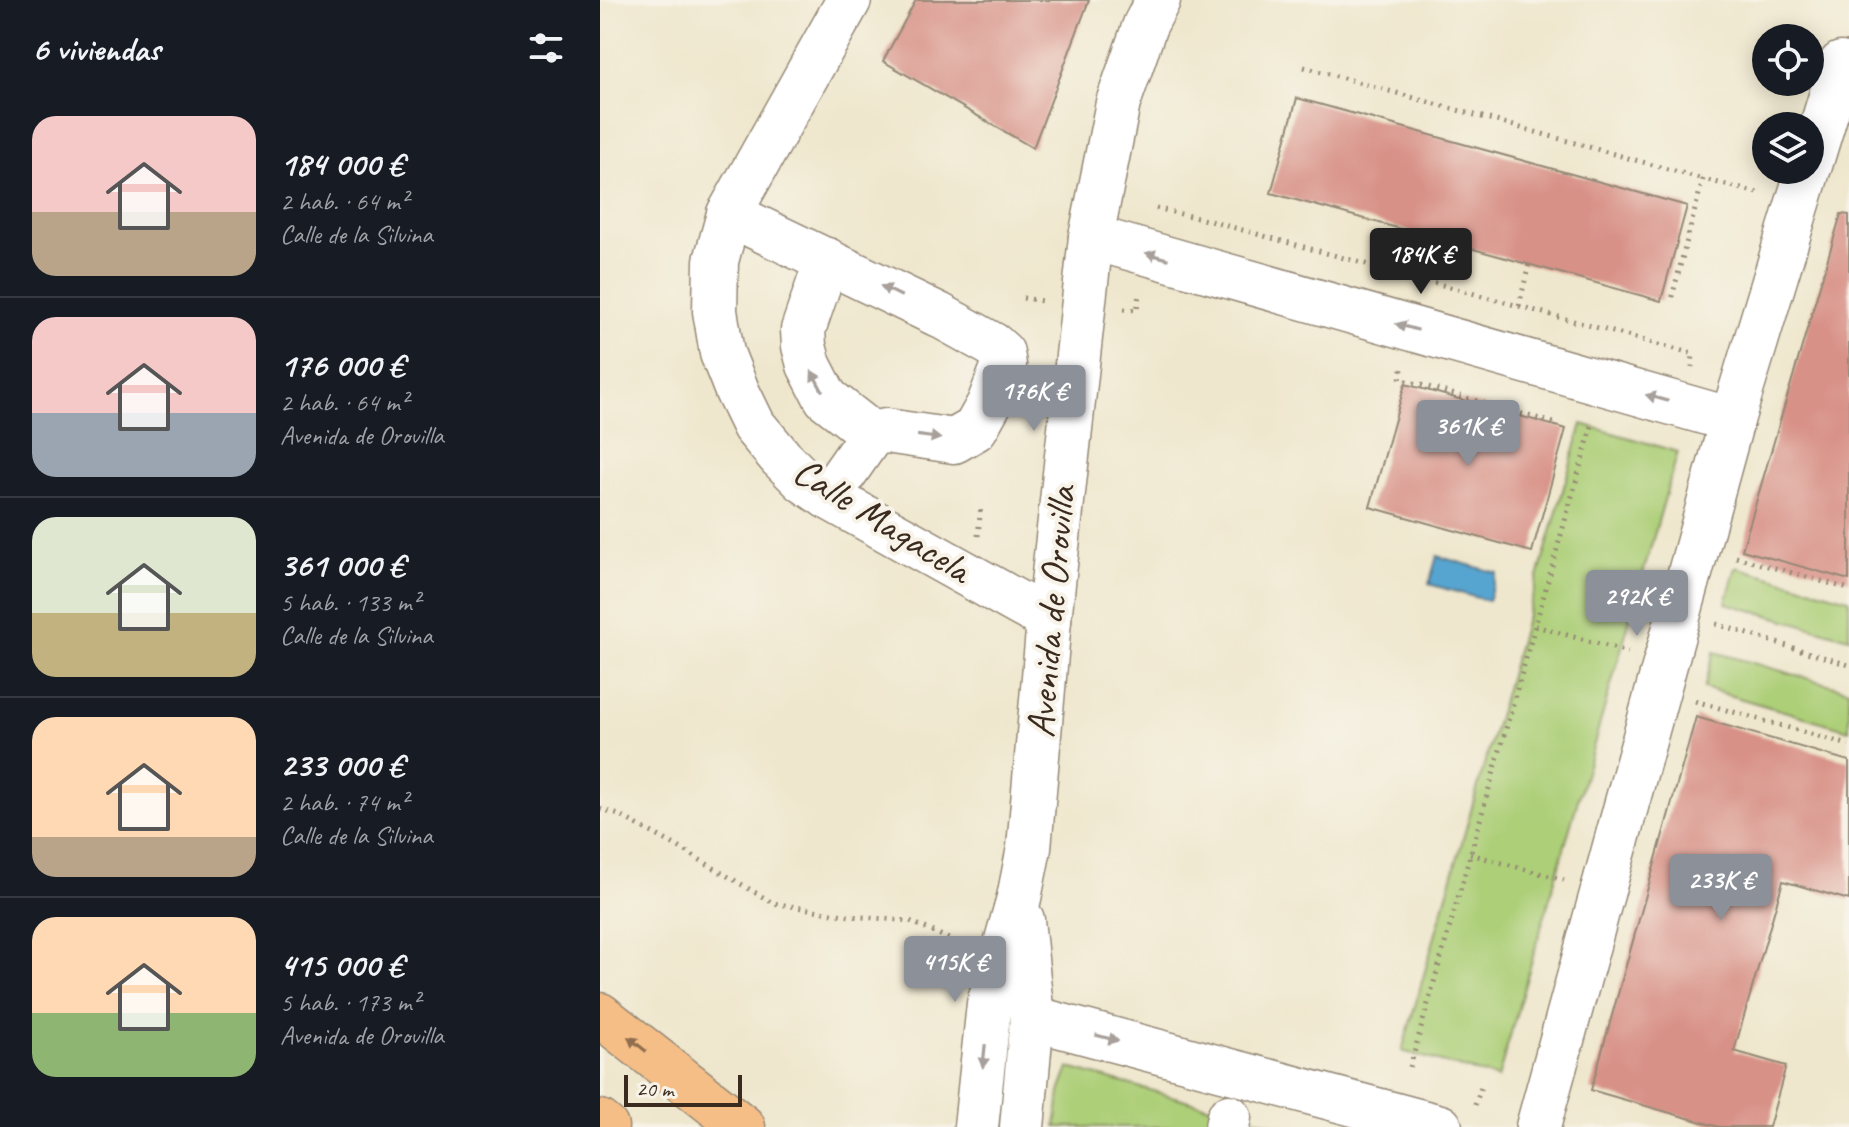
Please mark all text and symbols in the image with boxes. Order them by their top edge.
map controls [1752,24,1824,184]
button: locate [1752,24,1824,96]
icon: filters [524,26,568,70]
text: 6 viviendas [32,27,160,70]
button: layers [1752,112,1824,184]
text: 184 000 € [280,142,404,185]
icon: home [96,148,192,244]
text: 2 hab. · 64 m² [280,185,408,218]
text: Calle de la Silvina [280,218,433,251]
pin: 184K € [1356,228,1486,296]
text: 184K € [1388,237,1454,270]
one-way arrow [1144,249,1168,262]
one-way arrow [879,284,902,298]
one-way arrow [1394,321,1419,333]
text: 176 000 € [280,343,404,386]
icon: home [96,349,192,445]
pin: 176K € [969,365,1099,433]
one-way arrow [810,369,823,392]
text: 176K € [1001,374,1067,407]
text: 2 hab. · 64 m² [280,386,408,419]
one-way arrow [1644,392,1669,404]
pin: 361K € [1403,400,1533,468]
text: 361K € [1435,409,1501,442]
text: Avenida de Orovilla [280,419,444,452]
one-way arrow [917,431,942,444]
street label: Calle Magacela [784,446,983,596]
street label: Avenida de Orovilla [1015,482,1087,740]
text: 361 000 € [280,543,404,586]
icon: home [96,549,192,645]
pin: 292K € [1572,570,1702,638]
text: 292K € [1604,579,1670,612]
text: 5 hab. · 133 m² [280,586,420,619]
text: Calle de la Silvina [280,619,433,652]
text: 233 000 € [280,743,404,786]
icon: home [96,749,192,845]
text: 2 hab. · 74 m² [280,786,408,819]
text: Calle de la Silvina [280,819,433,852]
pin: 233K € [1656,854,1786,922]
text: 233K € [1688,863,1754,896]
pin: 415K € [890,936,1020,1004]
text: 415 000 € [280,943,403,986]
text: 415K € [922,945,988,978]
icon: home [96,949,192,1045]
text: 5 hab. · 173 m² [280,986,420,1019]
text: Avenida de Orovilla [280,1019,444,1052]
one-way arrow [1095,1033,1120,1045]
one-way arrow [627,1037,647,1053]
one-way arrow [977,1044,990,1069]
scale bar [624,1071,742,1107]
text: 20 m [636,1075,673,1103]

